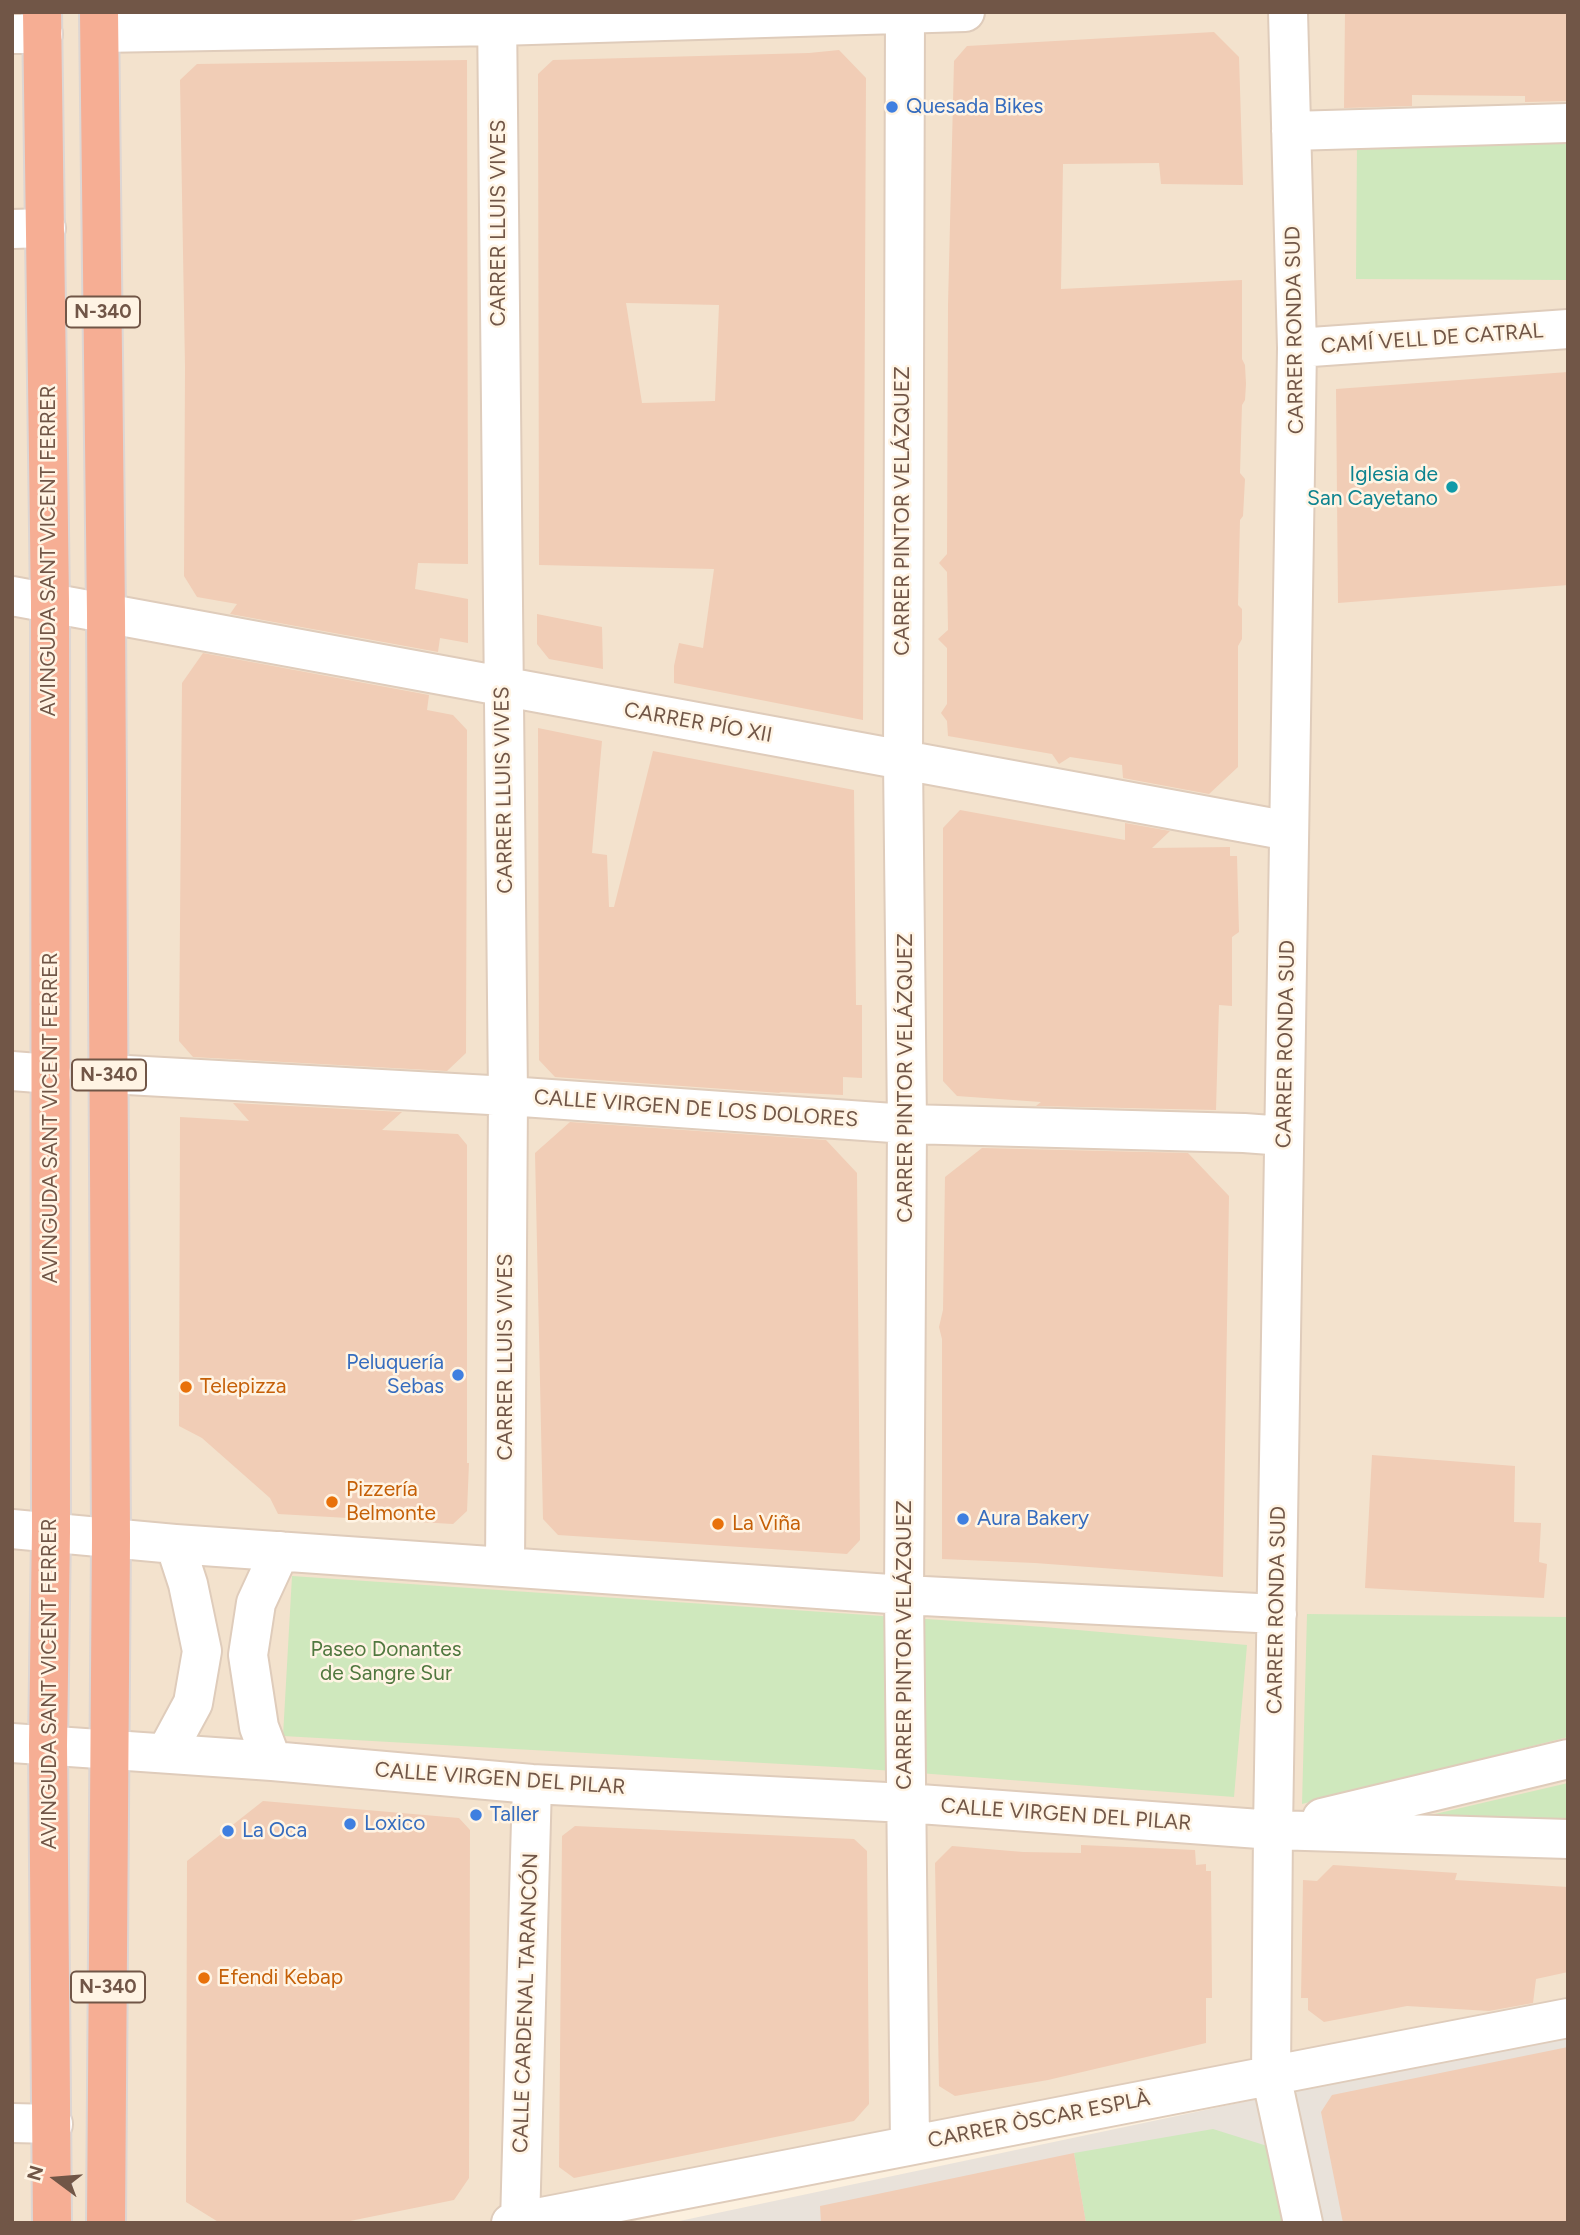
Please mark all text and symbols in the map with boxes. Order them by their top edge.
place label: Quesada Bikes [906,94,1043,120]
marker: Quesada Bikes [884,99,900,115]
street label: CARRER LLUIS VIVES [486,120,512,326]
street label: CARRER RONDA SUD [1281,226,1309,434]
road number: N-340 [66,296,140,328]
street label: CAMÍ VELL DE CATRAL [1320,319,1544,359]
street label: CARRER PINTOR VELÁZQUEZ [890,366,916,656]
street label: AVINGUDA SANT VICENT FERRER [36,385,62,717]
place label: Iglesia de San Cayetano [1307,462,1438,512]
marker: Iglesia de San Cayetano [1444,479,1460,495]
street label: CARRER LLUIS VIVES [490,686,518,894]
street label: CARRER PÍO XII [622,698,774,748]
street label: CARRER PINTOR VELÁZQUEZ [893,933,919,1223]
street label: CARRER RONDA SUD [1272,940,1300,1148]
street label: AVINGUDA SANT VICENT FERRER [38,952,64,1284]
road number: N-340 [72,1060,146,1091]
street label: CALLE VIRGEN DE LOS DOLORES [533,1085,859,1133]
street label: CARRER LLUIS VIVES [493,1254,519,1460]
place label: Peluquería Sebas [346,1350,444,1400]
marker: Peluquería Sebas [450,1367,466,1383]
place label: Telepizza [200,1374,286,1400]
marker: Telepizza [178,1379,194,1395]
place label: Pizzería Belmonte [346,1477,436,1527]
marker: Pizzería Belmonte [324,1494,340,1510]
street label: CARRER PINTOR VELÁZQUEZ [892,1500,918,1790]
place label: Aura Bakery [977,1506,1089,1532]
street label: CARRER RONDA SUD [1263,1506,1291,1714]
place label: La Viña [732,1511,801,1537]
marker: Aura Bakery [955,1511,971,1527]
marker: La Viña [710,1516,726,1532]
street label: AVINGUDA SANT VICENT FERRER [37,1518,63,1850]
park label: Paseo Donantes de Sangre Sur [310,1637,462,1687]
street label: CALLE VIRGEN DEL PILAR [374,1758,626,1800]
street label: CALLE VIRGEN DEL PILAR [940,1794,1192,1836]
place label: Taller [490,1802,539,1828]
marker: Taller [468,1807,484,1823]
place label: Loxico [364,1811,425,1837]
marker: Loxico [342,1816,358,1832]
place label: La Oca [242,1818,307,1844]
marker: La Oca [220,1823,236,1839]
street label: CALLE CARDENAL TARANCÓN [508,1852,544,2154]
place label: Efendi Kebap [218,1965,343,1991]
marker: Efendi Kebap [196,1970,212,1986]
road number: N-340 [71,1971,145,2002]
street label: CARRER ÒSCAR ESPLÀ [926,2086,1152,2154]
north arrow [21,2144,91,2214]
text: N [22,2163,48,2183]

